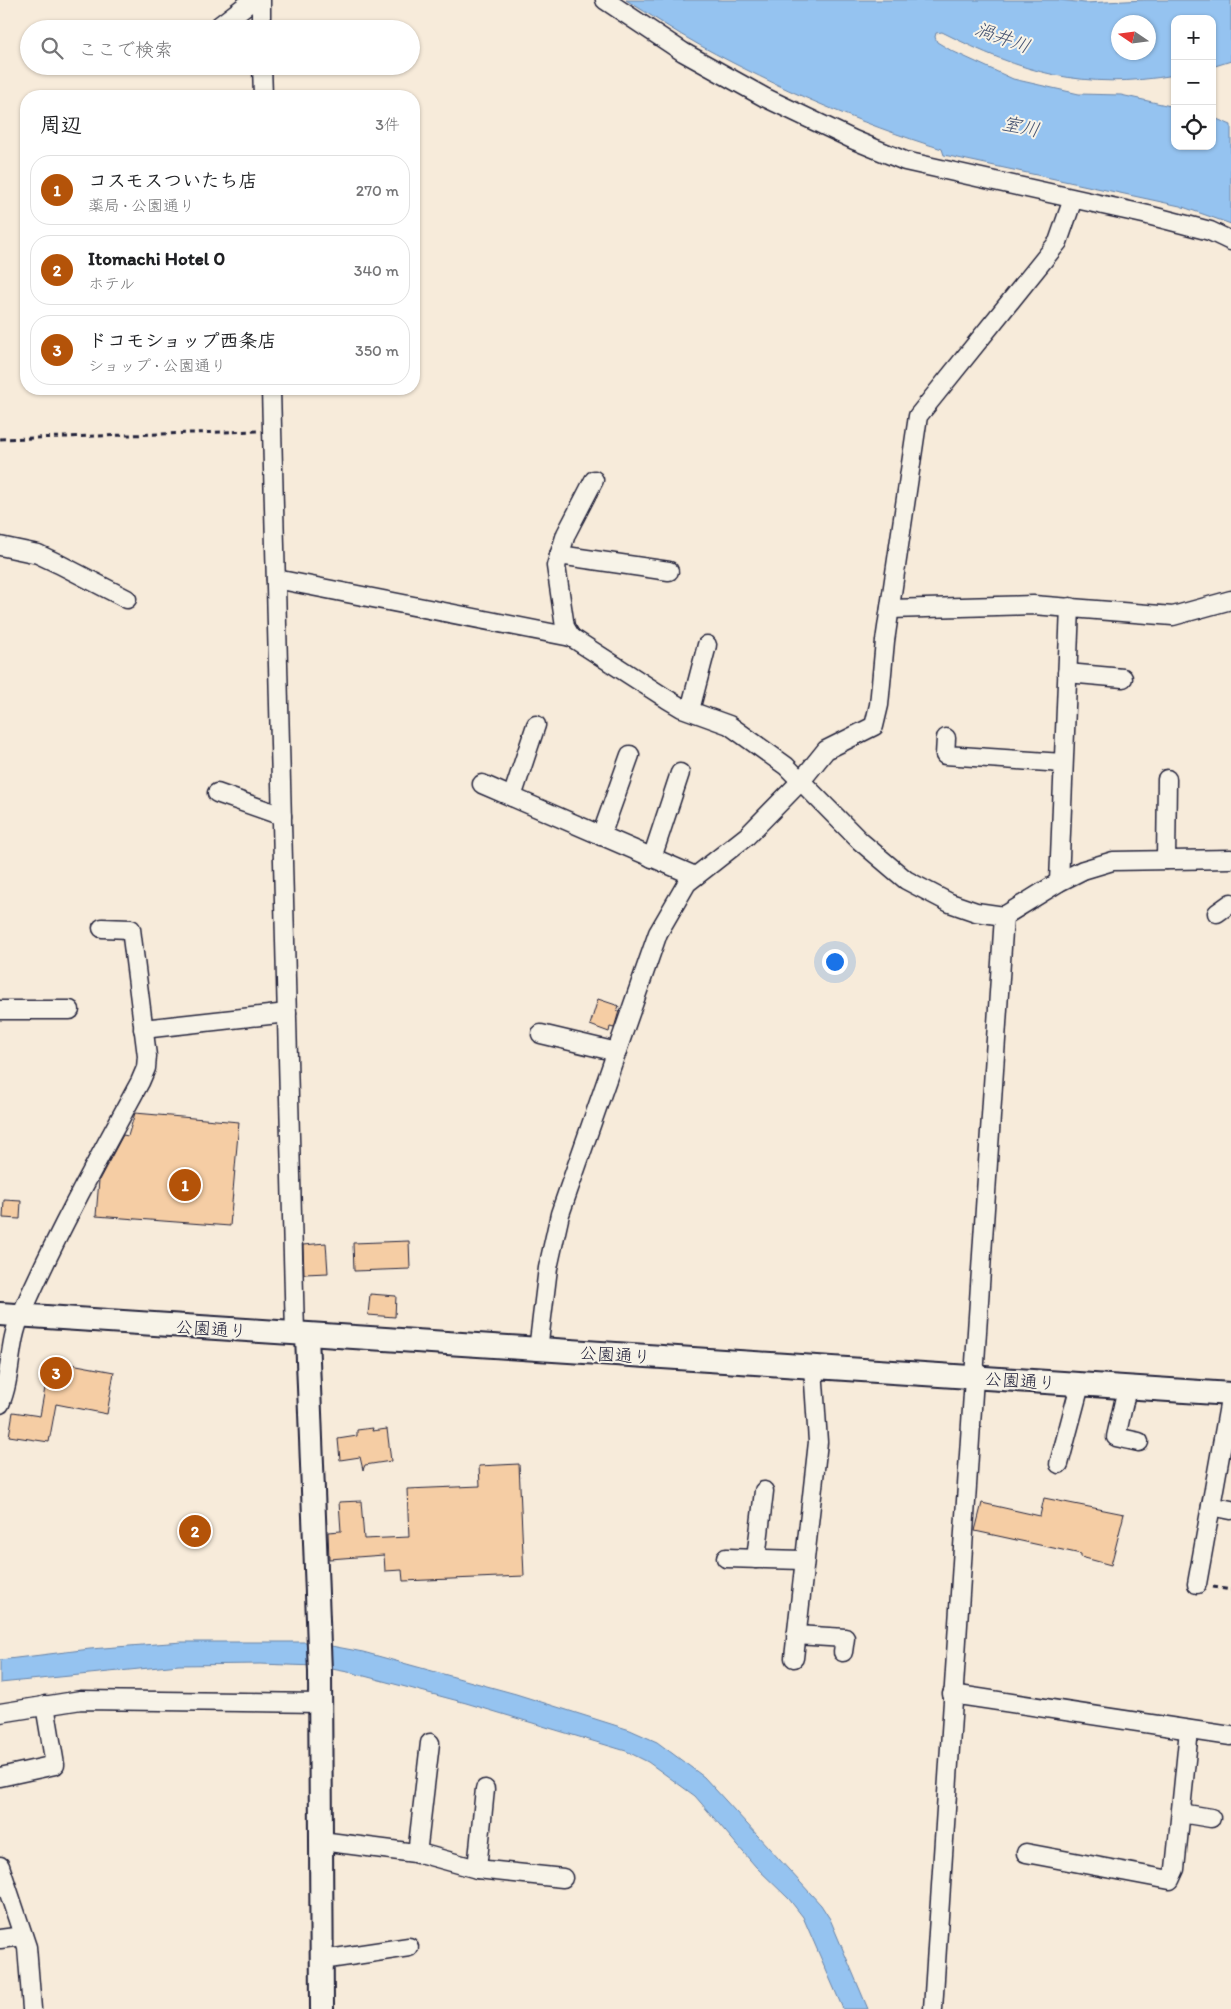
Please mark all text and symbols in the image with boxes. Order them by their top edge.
north arrow [1111,15,1156,60]
map controls [1171,15,1216,150]
button: + [1171,15,1216,60]
water label: 渦井川 [972,17,1034,58]
search box [20,20,420,75]
icon: search [38,34,66,62]
text: ここで検索 [78,38,173,61]
button: − [1171,60,1216,105]
button: locate [1171,105,1216,150]
water label: 室川 [1000,111,1042,142]
text: 周辺 [40,112,82,137]
text: 3件 [375,115,400,134]
text: コスモスついたち店 [88,169,257,192]
text: 1 [53,181,61,200]
text: 270 m [356,181,399,200]
text: 薬局 · 公園通り [88,196,195,215]
text: Itomachi Hotel 0 [88,247,225,270]
text: 2 [53,261,61,280]
text: 340 m [354,261,399,280]
text: ホテル [88,274,135,293]
text: ドコモショップ西条店 [88,329,276,352]
text: 3 [53,341,61,360]
text: 350 m [355,341,399,360]
text: ショップ · 公園通り [88,356,226,375]
your location [822,949,848,975]
pin: 1 [169,1166,201,1204]
street label: 公園通り [174,1316,248,1342]
street label: 公園通り [578,1342,652,1368]
pin: 3 [40,1354,72,1392]
street label: 公園通り [983,1368,1057,1394]
pin: 2 [179,1512,211,1550]

